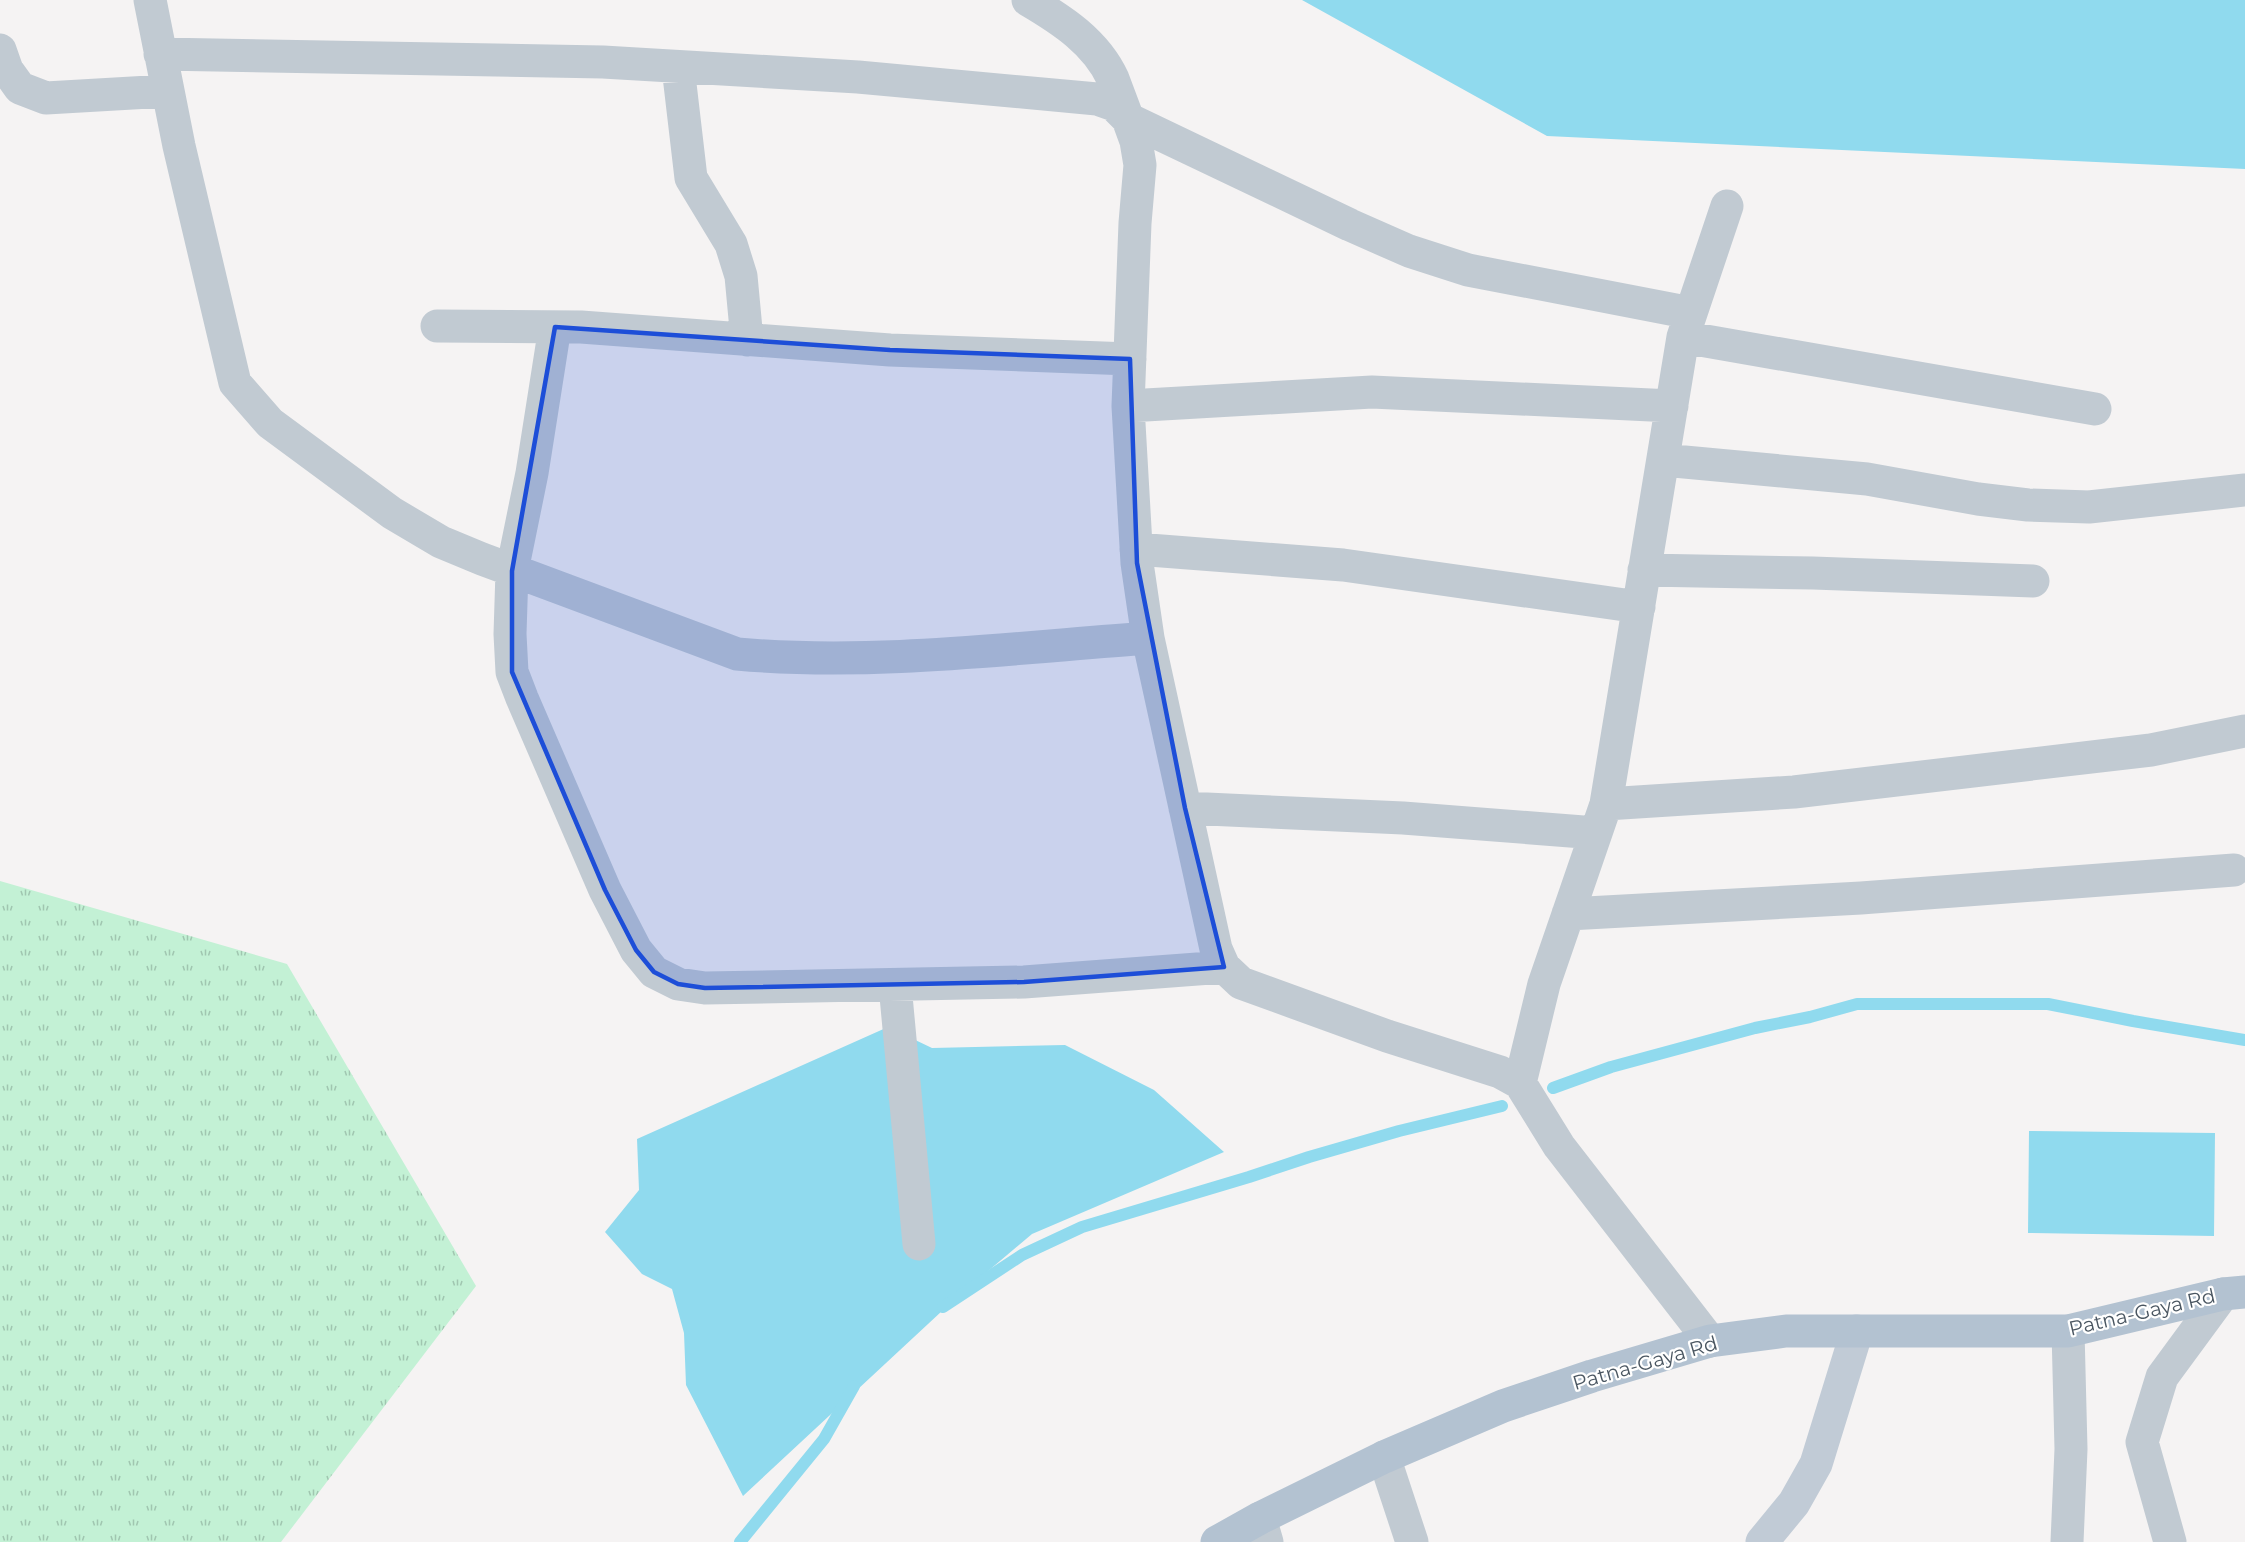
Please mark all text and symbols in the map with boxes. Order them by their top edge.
street label: Patna-Gaya Rd [2066,1283,2218,1341]
street label: Patna-Gaya Rd [1570,1331,1720,1395]

